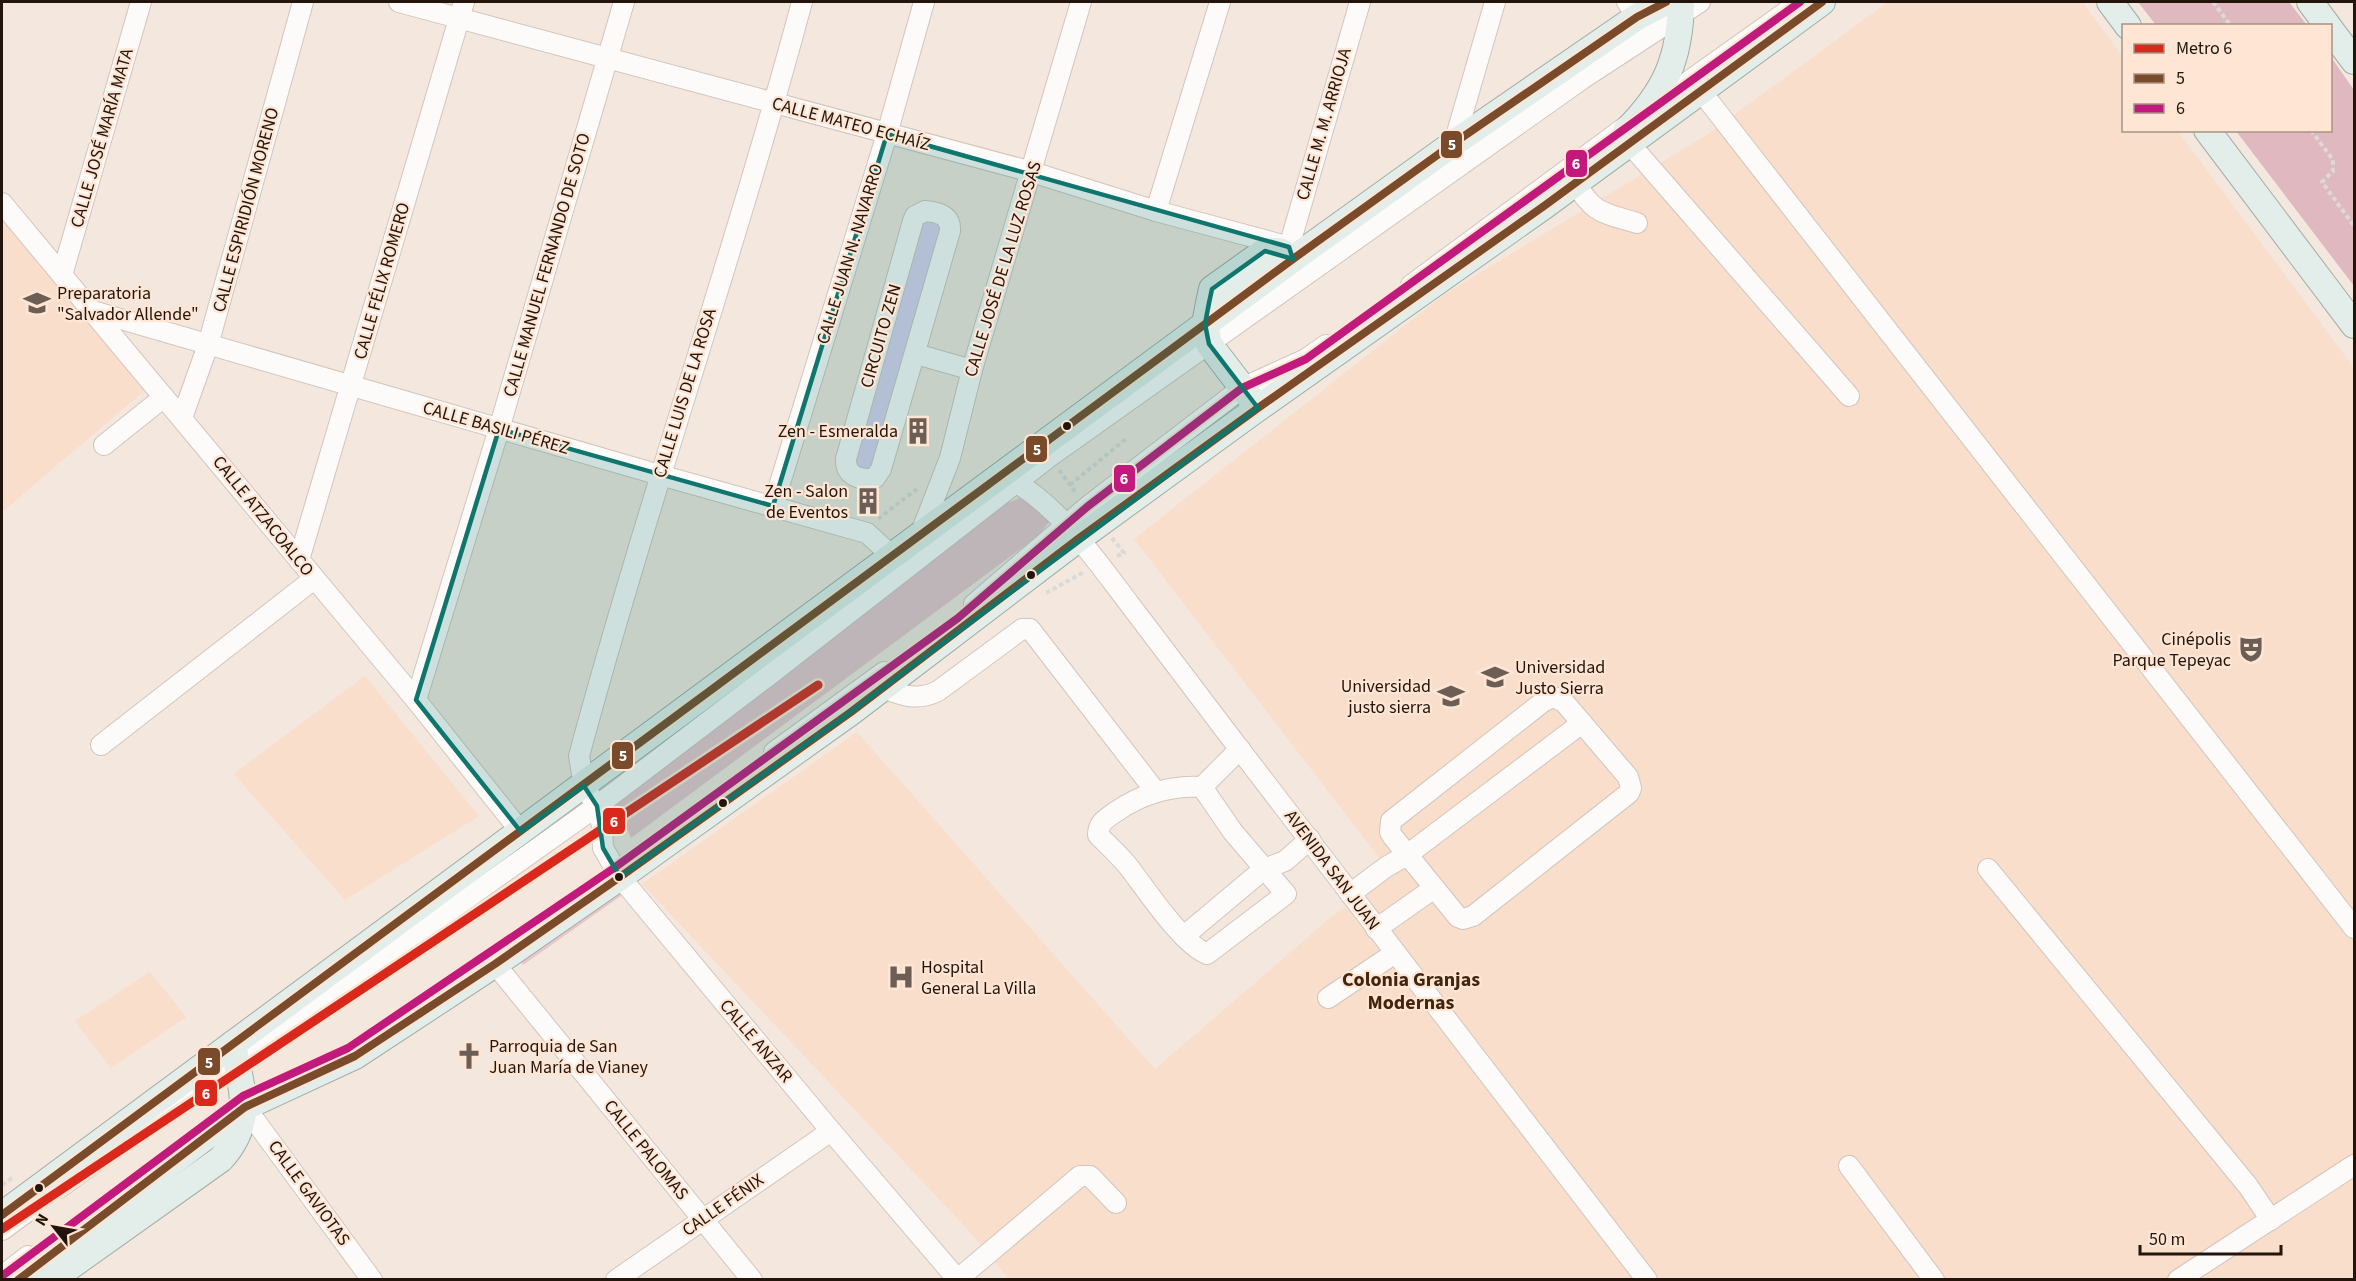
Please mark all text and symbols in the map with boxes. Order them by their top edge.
legend [2122,24,2332,132]
text: Metro 6 [2176,36,2232,61]
street label: CALLE JOSÉ MARÍA MATA [64,45,140,231]
street label: CALLE M. M. ARRIOJA [1290,45,1358,203]
text: 5 [2176,66,2185,91]
street label: CALLE MATEO ECHAÍZ [769,91,933,157]
text: 6 [2176,96,2185,121]
street label: CALLE ESPIRIDIÓN MORENO [207,105,285,315]
street label: CALLE MANUEL FERNANDO DE SOTO [497,130,597,400]
line badge: 5 [1440,130,1463,159]
text: 5 [1448,134,1456,156]
line badge: 6 [1565,149,1588,178]
text: 6 [1572,153,1580,175]
street label: CALLE JOSÉ DE LA LUZ ROSAS [958,158,1048,380]
street label: CALLE JUAN N. NAVARRO [811,161,889,347]
street label: CALLE FÉLIX ROMERO [348,200,416,362]
place label: Preparatoria "Salvador Allende" [57,281,199,327]
street label: CIRCUITO ZEN [854,281,908,391]
school or university icon: Preparatoria "Salvador Allende" [22,288,52,318]
street label: CALLE LUIS DE LA ROSA [647,305,723,481]
street label: CALLE BASILI PÉREZ [420,395,572,461]
building icon: Zen - Esmeralda [903,416,933,446]
place label: Zen - Esmeralda [778,419,898,444]
unlabelled marker [1061,420,1073,432]
line badge: 5 [1025,435,1048,463]
text: 5 [1033,439,1041,461]
street label: CALLE ATZACOALCO [207,450,319,582]
line badge: 6 [1113,464,1136,493]
text: 6 [1120,468,1128,490]
place label: Zen - Salon de Eventos [764,479,848,525]
building icon: Zen - Salon de Eventos [853,486,883,516]
unlabelled marker [1025,569,1037,581]
place label: Cinépolis Parque Tepeyac [2112,627,2231,673]
theatre icon: Cinépolis Parque Tepeyac [2236,634,2266,664]
place label: Universidad Justo Sierra [1515,655,1605,701]
school or university icon: Universidad Justo Sierra [1480,662,1510,692]
place label: Universidad justo sierra [1341,674,1431,720]
school or university icon: Universidad justo sierra [1436,681,1466,711]
line badge: 5 [611,741,634,770]
text: 5 [619,745,627,767]
unlabelled marker [717,797,729,809]
street label: AVENIDA SAN JUAN [1278,805,1386,935]
line badge: 6 [602,807,626,835]
text: 6 [610,811,618,833]
unlabelled marker [613,871,625,883]
place label: Hospital General La Villa [921,955,1036,1001]
hospital icon: Hospital General La Villa [886,962,916,992]
district label: Colonia Granjas Modernas [1342,966,1480,1017]
street label: CALLE ANZAR [714,994,798,1088]
place label: Parroquia de San Juan María de Vianey [489,1034,649,1080]
church icon: Parroquia de San Juan María de Vianey [454,1041,484,1071]
line badge: 5 [197,1047,221,1076]
text: 5 [205,1052,213,1074]
line badge: 6 [194,1079,218,1107]
text: 6 [202,1083,210,1105]
street label: CALLE PALOMAS [598,1095,694,1205]
street label: CALLE GAVIOTAS [262,1135,356,1251]
street label: CALLE FÉNIX [677,1168,769,1242]
unlabelled marker [33,1182,45,1194]
north arrow [24,1197,84,1257]
text: N [30,1210,54,1230]
scale bar [2140,1218,2281,1256]
text: 50 m [2149,1227,2185,1252]

